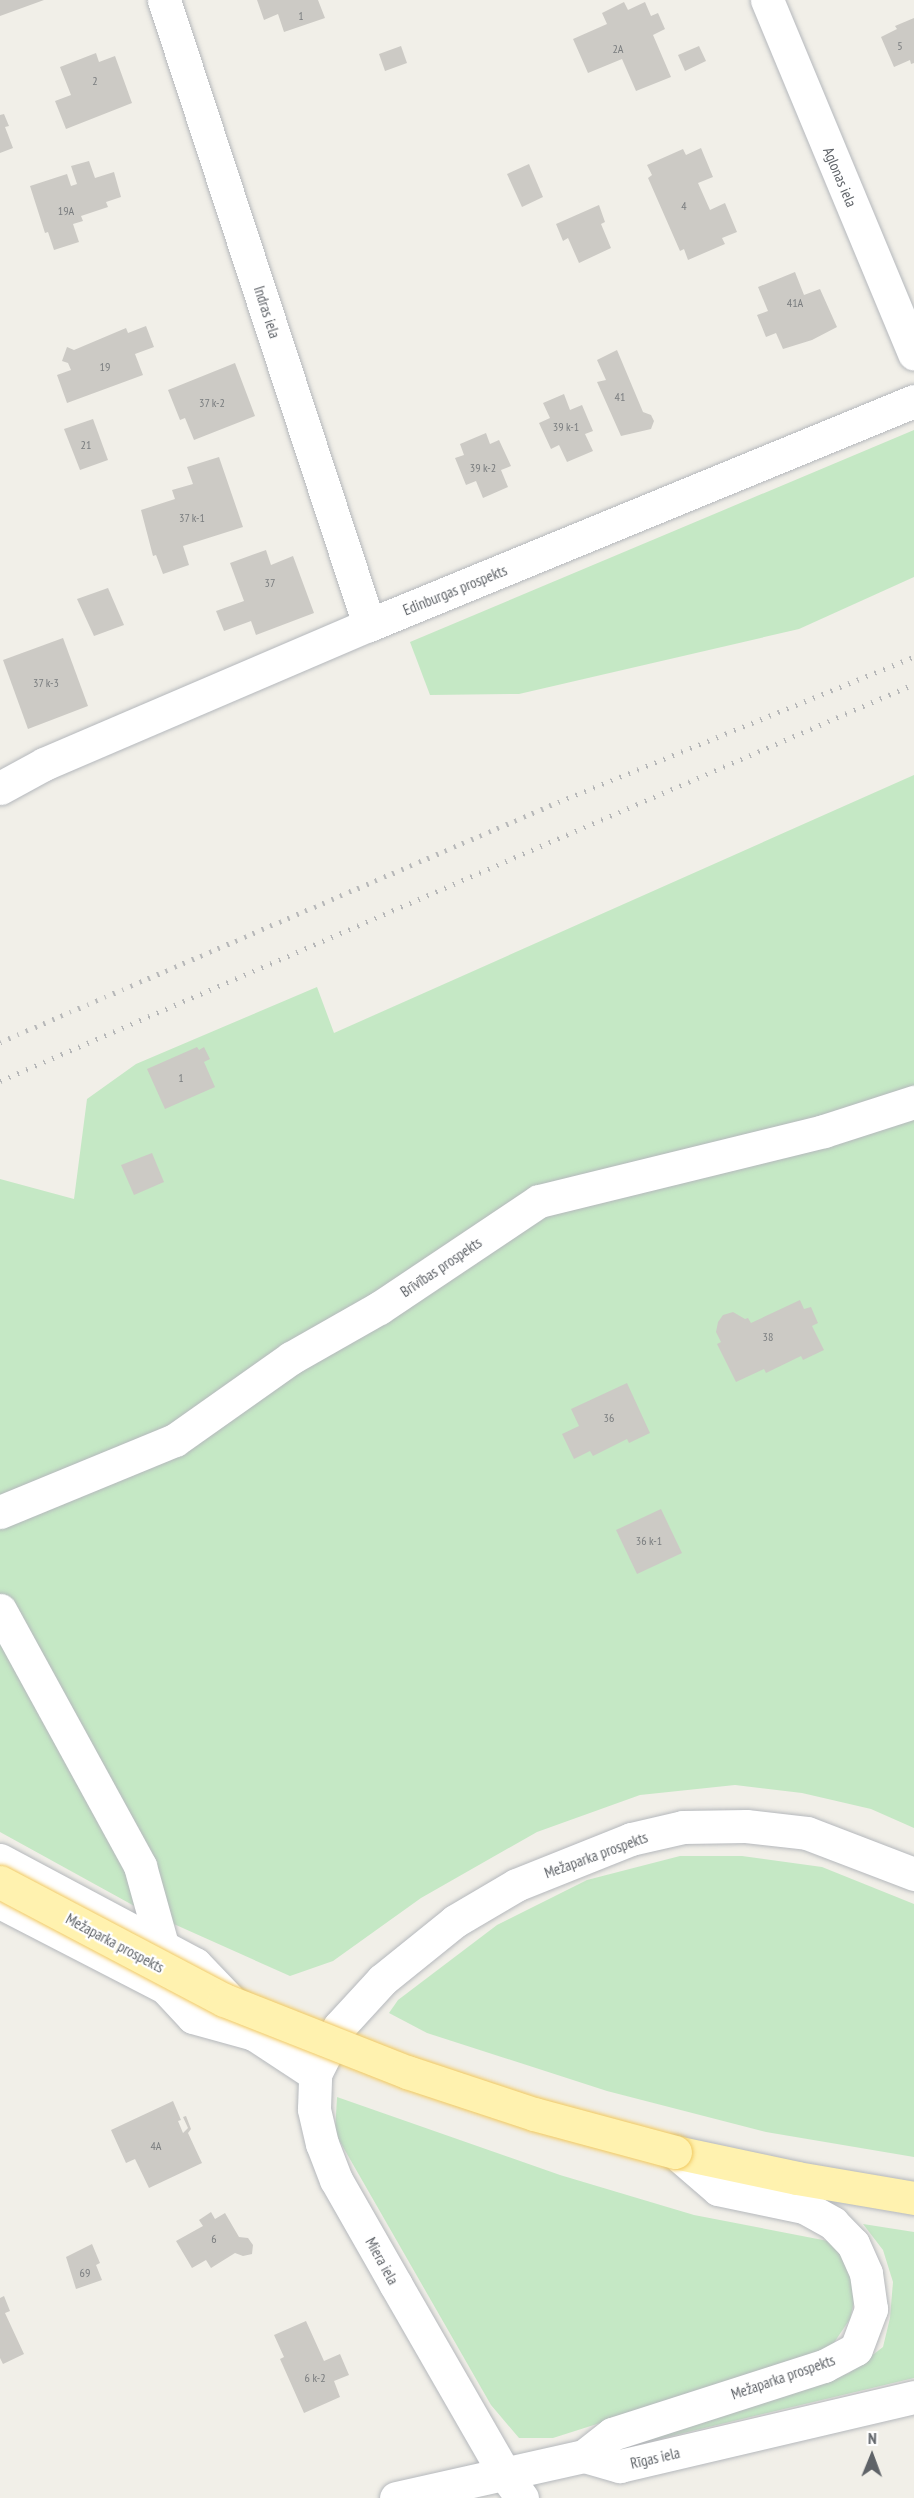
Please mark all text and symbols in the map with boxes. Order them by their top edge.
house number: 1 [298,9,304,23]
house number: 5 [897,39,903,53]
house number: 2A [612,42,624,56]
house number: 2 [92,74,98,88]
street label: Aglonas iela [819,144,861,210]
house number: 4 [681,199,687,213]
house number: 19A [58,204,74,218]
street label: Indras iela [250,284,284,340]
house number: 41A [787,296,803,310]
house number: 19 [100,360,110,374]
house number: 41 [615,390,625,404]
house number: 37 k-2 [199,396,225,410]
house number: 39 k-1 [553,420,579,434]
house number: 21 [81,438,91,452]
house number: 39 k-2 [470,461,496,475]
house number: 37 k-1 [179,511,205,525]
street label: Edinburgas prospekts [400,561,510,619]
house number: 37 [265,576,275,590]
house number: 37 k-3 [33,676,59,690]
house number: 1 [178,1071,184,1085]
street label: Brīvības prospekts [397,1233,485,1301]
house number: 38 [763,1330,773,1344]
house number: 36 [604,1411,614,1425]
house number: 36 k-1 [636,1534,662,1548]
street label: Mežaparka prospekts [542,1828,650,1882]
street label: Mežaparka prospekts [63,1910,167,1976]
house number: 4A [150,2139,162,2153]
house number: 6 [211,2232,217,2246]
street label: Miera iela [362,2234,402,2288]
house number: 69 [80,2266,90,2280]
street label: Mežaparka prospekts [729,2351,837,2403]
house number: 6 k-2 [304,2371,326,2385]
north arrow [842,2426,902,2486]
text: N [868,2428,877,2448]
street label: Rīgas iela [629,2444,681,2472]

